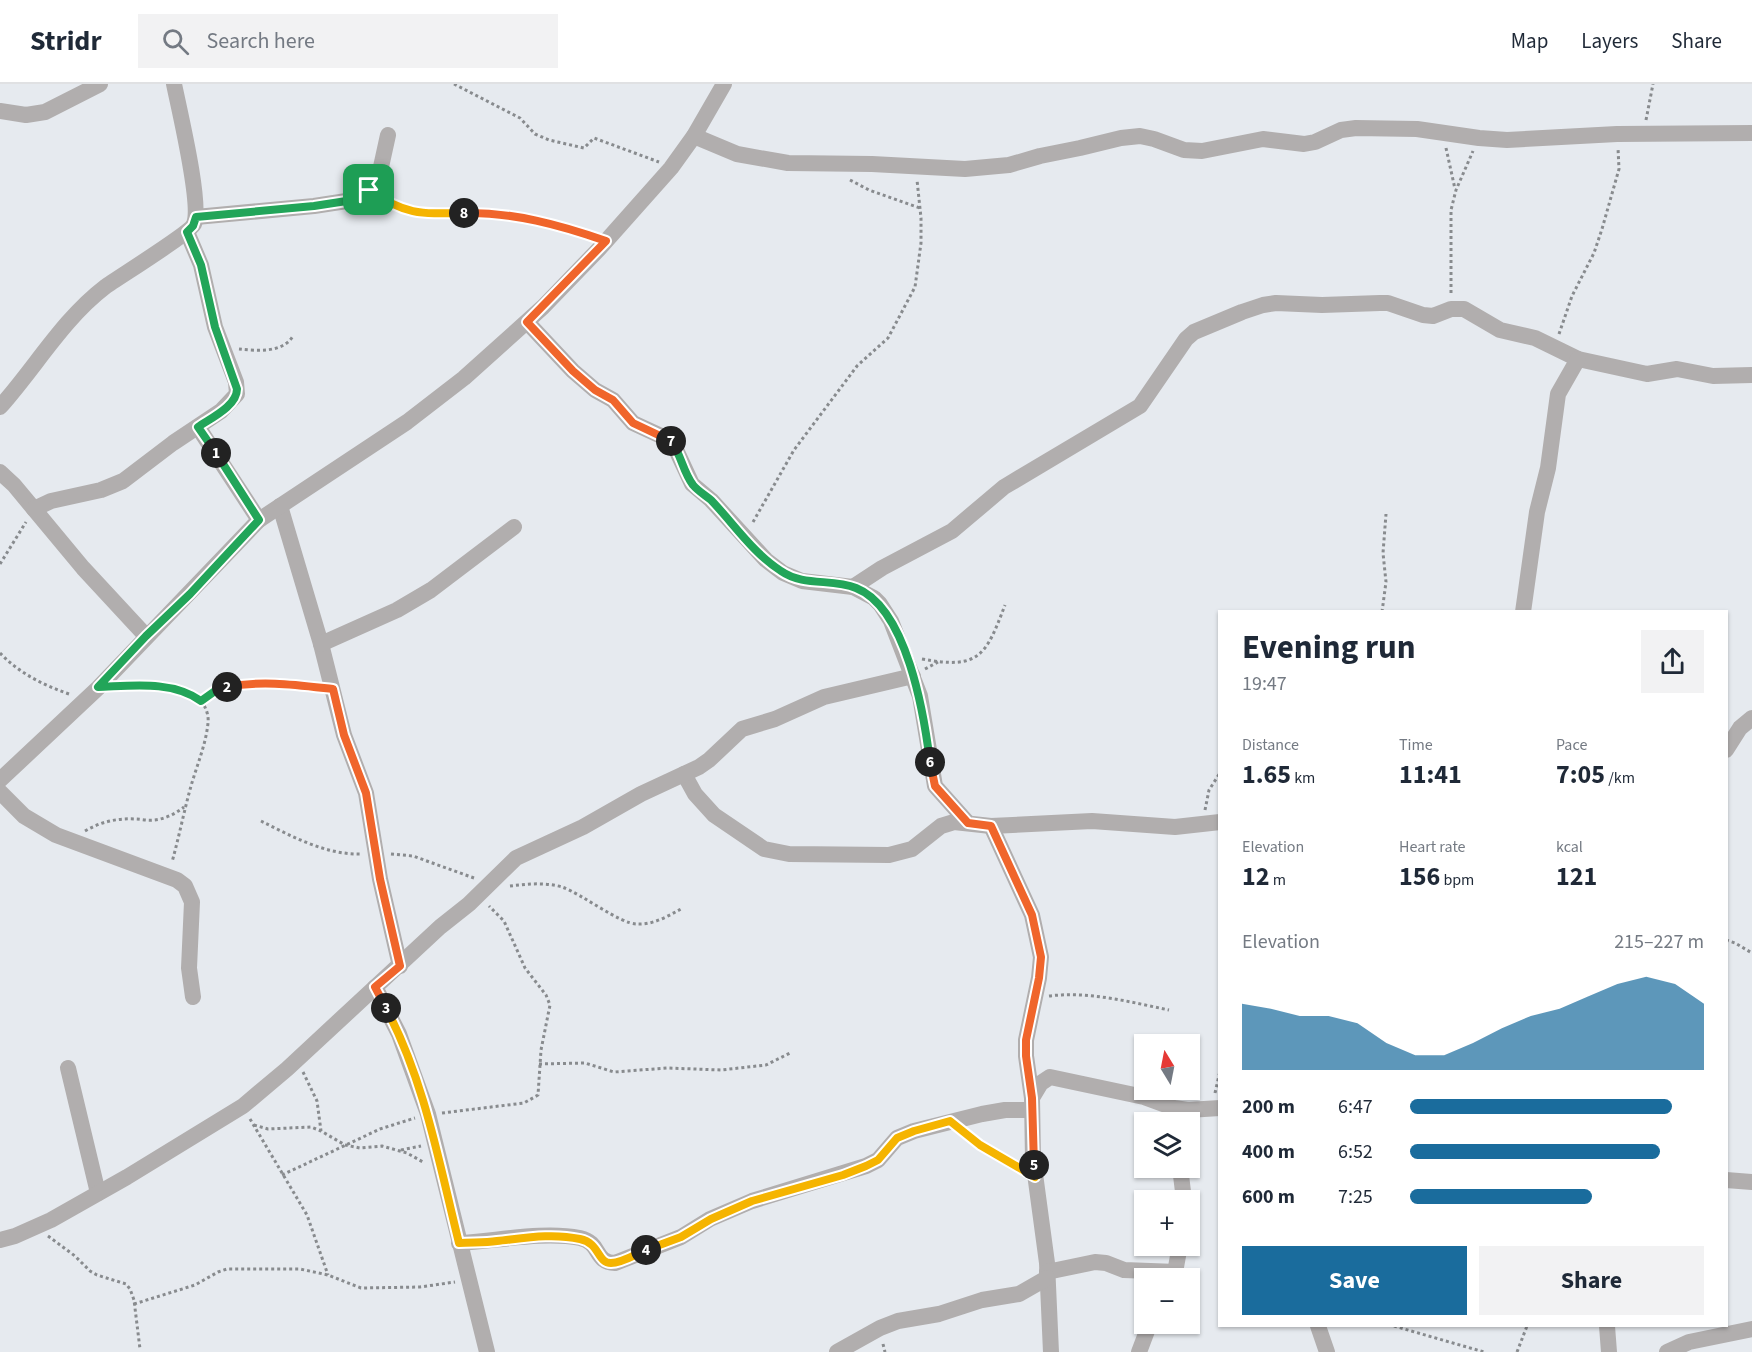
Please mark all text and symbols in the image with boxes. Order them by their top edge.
search box [138,14,558,68]
text: Stridr [30,21,102,61]
icon: search [159,25,192,58]
text: Search here [207,25,315,57]
text: Map [1511,26,1548,56]
text: Layers [1581,26,1638,56]
text: Share [1671,26,1722,56]
pin [343,164,394,215]
icon: arrive [352,173,385,206]
pin: 8 [449,198,479,228]
text: 8 [460,202,468,224]
pin: 7 [656,426,686,456]
text: 7 [667,430,675,452]
pin: 1 [201,438,231,468]
text: 1 [212,442,220,464]
text: Evening run [1242,624,1416,671]
button: share [1641,630,1704,693]
text: 19:47 [1242,670,1287,698]
pin: 2 [212,672,242,702]
text: 2 [223,676,231,698]
text: Distance [1242,734,1299,756]
text: Time [1399,734,1433,756]
text: Pace [1556,734,1587,756]
pin: 6 [915,747,945,777]
text: 6 [926,751,934,773]
text: 1.65 [1242,756,1291,793]
text: 11:41 [1399,756,1462,793]
text: 7:05 [1556,756,1605,793]
text: km [1291,767,1315,789]
text: /km [1605,767,1635,789]
text: Elevation [1242,836,1304,858]
text: Heart rate [1399,836,1466,858]
text: kcal [1556,836,1583,858]
text: 12 [1242,858,1269,895]
text: 156 [1399,858,1440,895]
text: 121 [1556,858,1597,895]
text: m [1269,869,1286,891]
text: bpm [1440,869,1474,891]
text: Elevation [1242,928,1320,956]
text: 215–227 m [1614,928,1704,956]
pin: 3 [371,993,401,1023]
text: 3 [382,997,390,1019]
north arrow [1134,1034,1200,1100]
map controls [1134,1034,1200,1334]
text: 200 m [1242,1093,1295,1121]
text: 6:47 [1338,1093,1373,1121]
button: layers [1134,1112,1200,1178]
text: 400 m [1242,1138,1295,1166]
text: 6:52 [1338,1138,1373,1166]
pin: 5 [1019,1150,1049,1180]
text: 5 [1030,1154,1038,1176]
text: 600 m [1242,1183,1295,1211]
text: 7:25 [1338,1183,1373,1211]
button: + [1134,1190,1200,1256]
pin: 4 [631,1235,661,1265]
text: 4 [642,1239,650,1261]
button: Save [1242,1246,1467,1315]
button: Share [1479,1246,1704,1315]
button: − [1134,1268,1200,1334]

